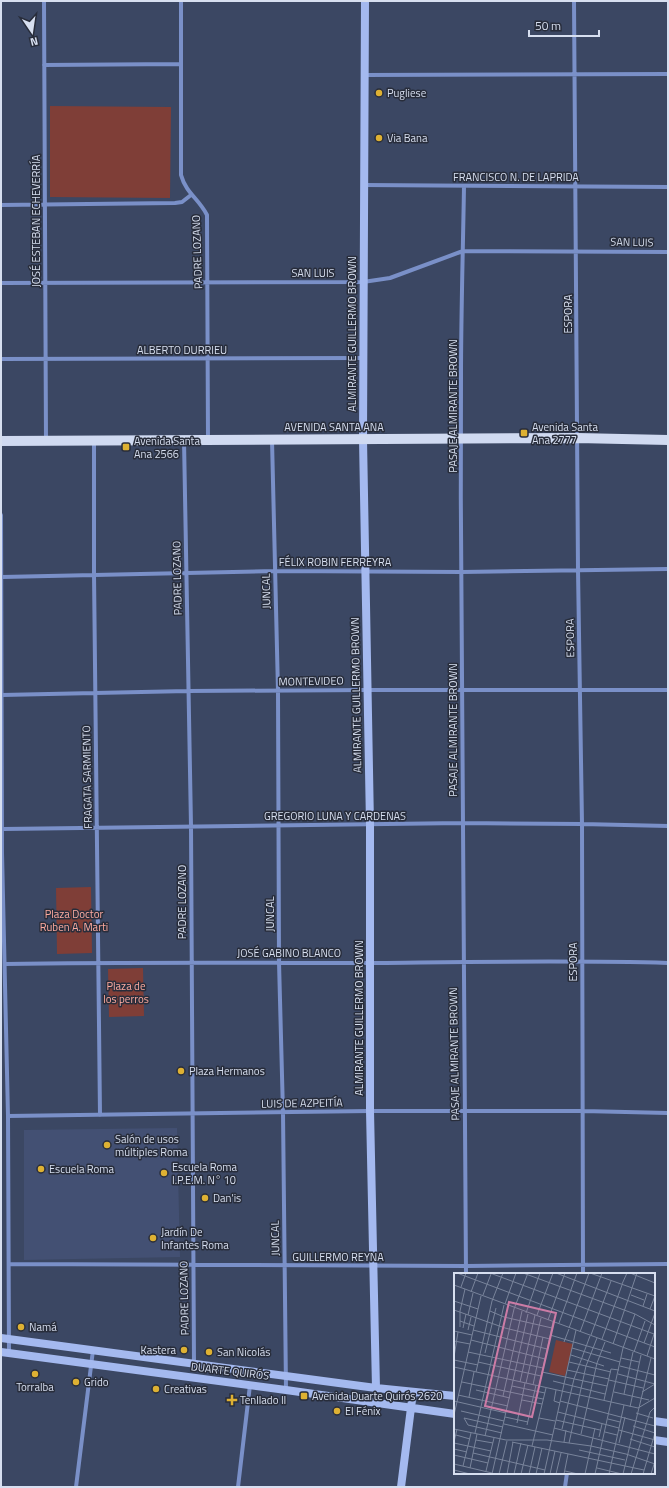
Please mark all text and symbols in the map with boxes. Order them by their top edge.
north arrow [12,12,52,52]
scale bar [529,12,599,38]
text: 50 m [535,16,561,35]
text: N [29,33,40,50]
place label: Pugliese [387,85,427,101]
marker: Pugliese [374,88,384,98]
place label: Via Bana [387,130,428,146]
marker: Via Bana [374,133,384,143]
street label: JOSÉ ESTEBAN ECHEVERRÍA [28,154,44,287]
street label: FRANCISCO N. DE LAPRIDA [453,169,579,185]
street label: PADRE LOZANO [188,214,206,290]
street label: SAN LUIS [610,234,654,250]
street label: ALMIRANTE GUILLERMO BROWN [344,256,360,412]
street label: SAN LUIS [291,265,335,281]
street label: ESPORA [560,294,576,334]
street label: PASAJE ALMIRANTE BROWN [445,339,461,473]
street label: ALBERTO DURRIEU [137,342,227,358]
street label: AVENIDA SANTA ANA [284,419,384,435]
place label: Avenida Santa Ana 2777 [532,419,598,448]
marker: Avenida Santa Ana 2777 [519,428,529,438]
place label: Avenida Santa Ana 2566 [134,433,200,462]
marker: Avenida Santa Ana 2566 [121,442,131,452]
street label: PADRE LOZANO [168,541,186,615]
street label: FÉLIX ROBIN FERREYRA [279,554,392,570]
street label: JUNCAL [258,572,274,609]
street label: ALMIRANTE GUILLERMO BROWN [347,617,365,773]
street label: ESPORA [562,618,578,658]
street label: PASAJE ALMIRANTE BROWN [445,663,461,797]
street label: MONTEVIDEO [278,672,344,690]
street label: FRAGATA SARMIENTO [78,725,96,829]
street label: GREGORIO LUNA Y CARDENAS [264,808,406,824]
street label: PADRE LOZANO [174,865,190,939]
street label: JUNCAL [262,896,278,932]
park label: Plaza Doctor Ruben A. Marti [40,906,108,935]
street label: ALMIRANTE GUILLERMO BROWN [351,940,367,1096]
street label: ESPORA [565,942,581,982]
street label: JOSÉ GABINO BLANCO [237,945,341,961]
park label: Plaza de los perros [103,978,149,1007]
street label: PASAJE ALMIRANTE BROWN [445,987,463,1121]
place label: Plaza Hermanos [189,1063,265,1079]
marker: Plaza Hermanos [176,1066,186,1076]
street label: LUIS DE AZPEITÍA [261,1094,343,1112]
place label: Salón de usos múltiples Roma [115,1131,188,1160]
marker: Salón de usos múltiples Roma [102,1140,112,1150]
place label: Escuela Roma I.P.E.M. N° 10 [172,1159,238,1188]
place label: Escuela Roma [49,1161,115,1177]
marker: Escuela Roma [36,1164,46,1174]
marker: Escuela Roma I.P.E.M. N° 10 [159,1168,169,1178]
place label: Dan'is [213,1190,241,1206]
marker: Dan'is [200,1193,210,1203]
street label: JUNCAL [267,1219,283,1256]
place label: Jardín De Infantes Roma [161,1224,229,1253]
marker: Jardín De Infantes Roma [148,1233,158,1243]
street label: GUILLERMO REYNA [292,1249,384,1265]
street label: PADRE LOZANO [175,1261,193,1335]
inset map [454,1273,655,1474]
place label: Namá [29,1319,57,1335]
marker: Namá [16,1322,26,1332]
place label: Kastera [140,1342,176,1358]
place label: San Nicolás [217,1344,270,1360]
marker: Kastera [179,1345,189,1355]
marker: San Nicolás [204,1347,214,1357]
street label: DUARTE QUIRÓS [190,1358,270,1384]
marker: Torralba [30,1369,40,1379]
place label: Grido [84,1374,109,1390]
marker: Grido [71,1377,81,1387]
place label: Torralba [16,1379,54,1395]
place label: Creativas [164,1381,207,1397]
marker: Creativas [151,1384,161,1394]
place label: Avenida Duarte Quirós 2620 [312,1388,442,1404]
marker: Avenida Duarte Quirós 2620 [299,1391,309,1401]
place label: Tenllado II [240,1392,286,1408]
marker: Tenllado II [227,1395,237,1405]
place label: El Fénix [345,1403,381,1419]
marker: El Fénix [332,1406,342,1416]

